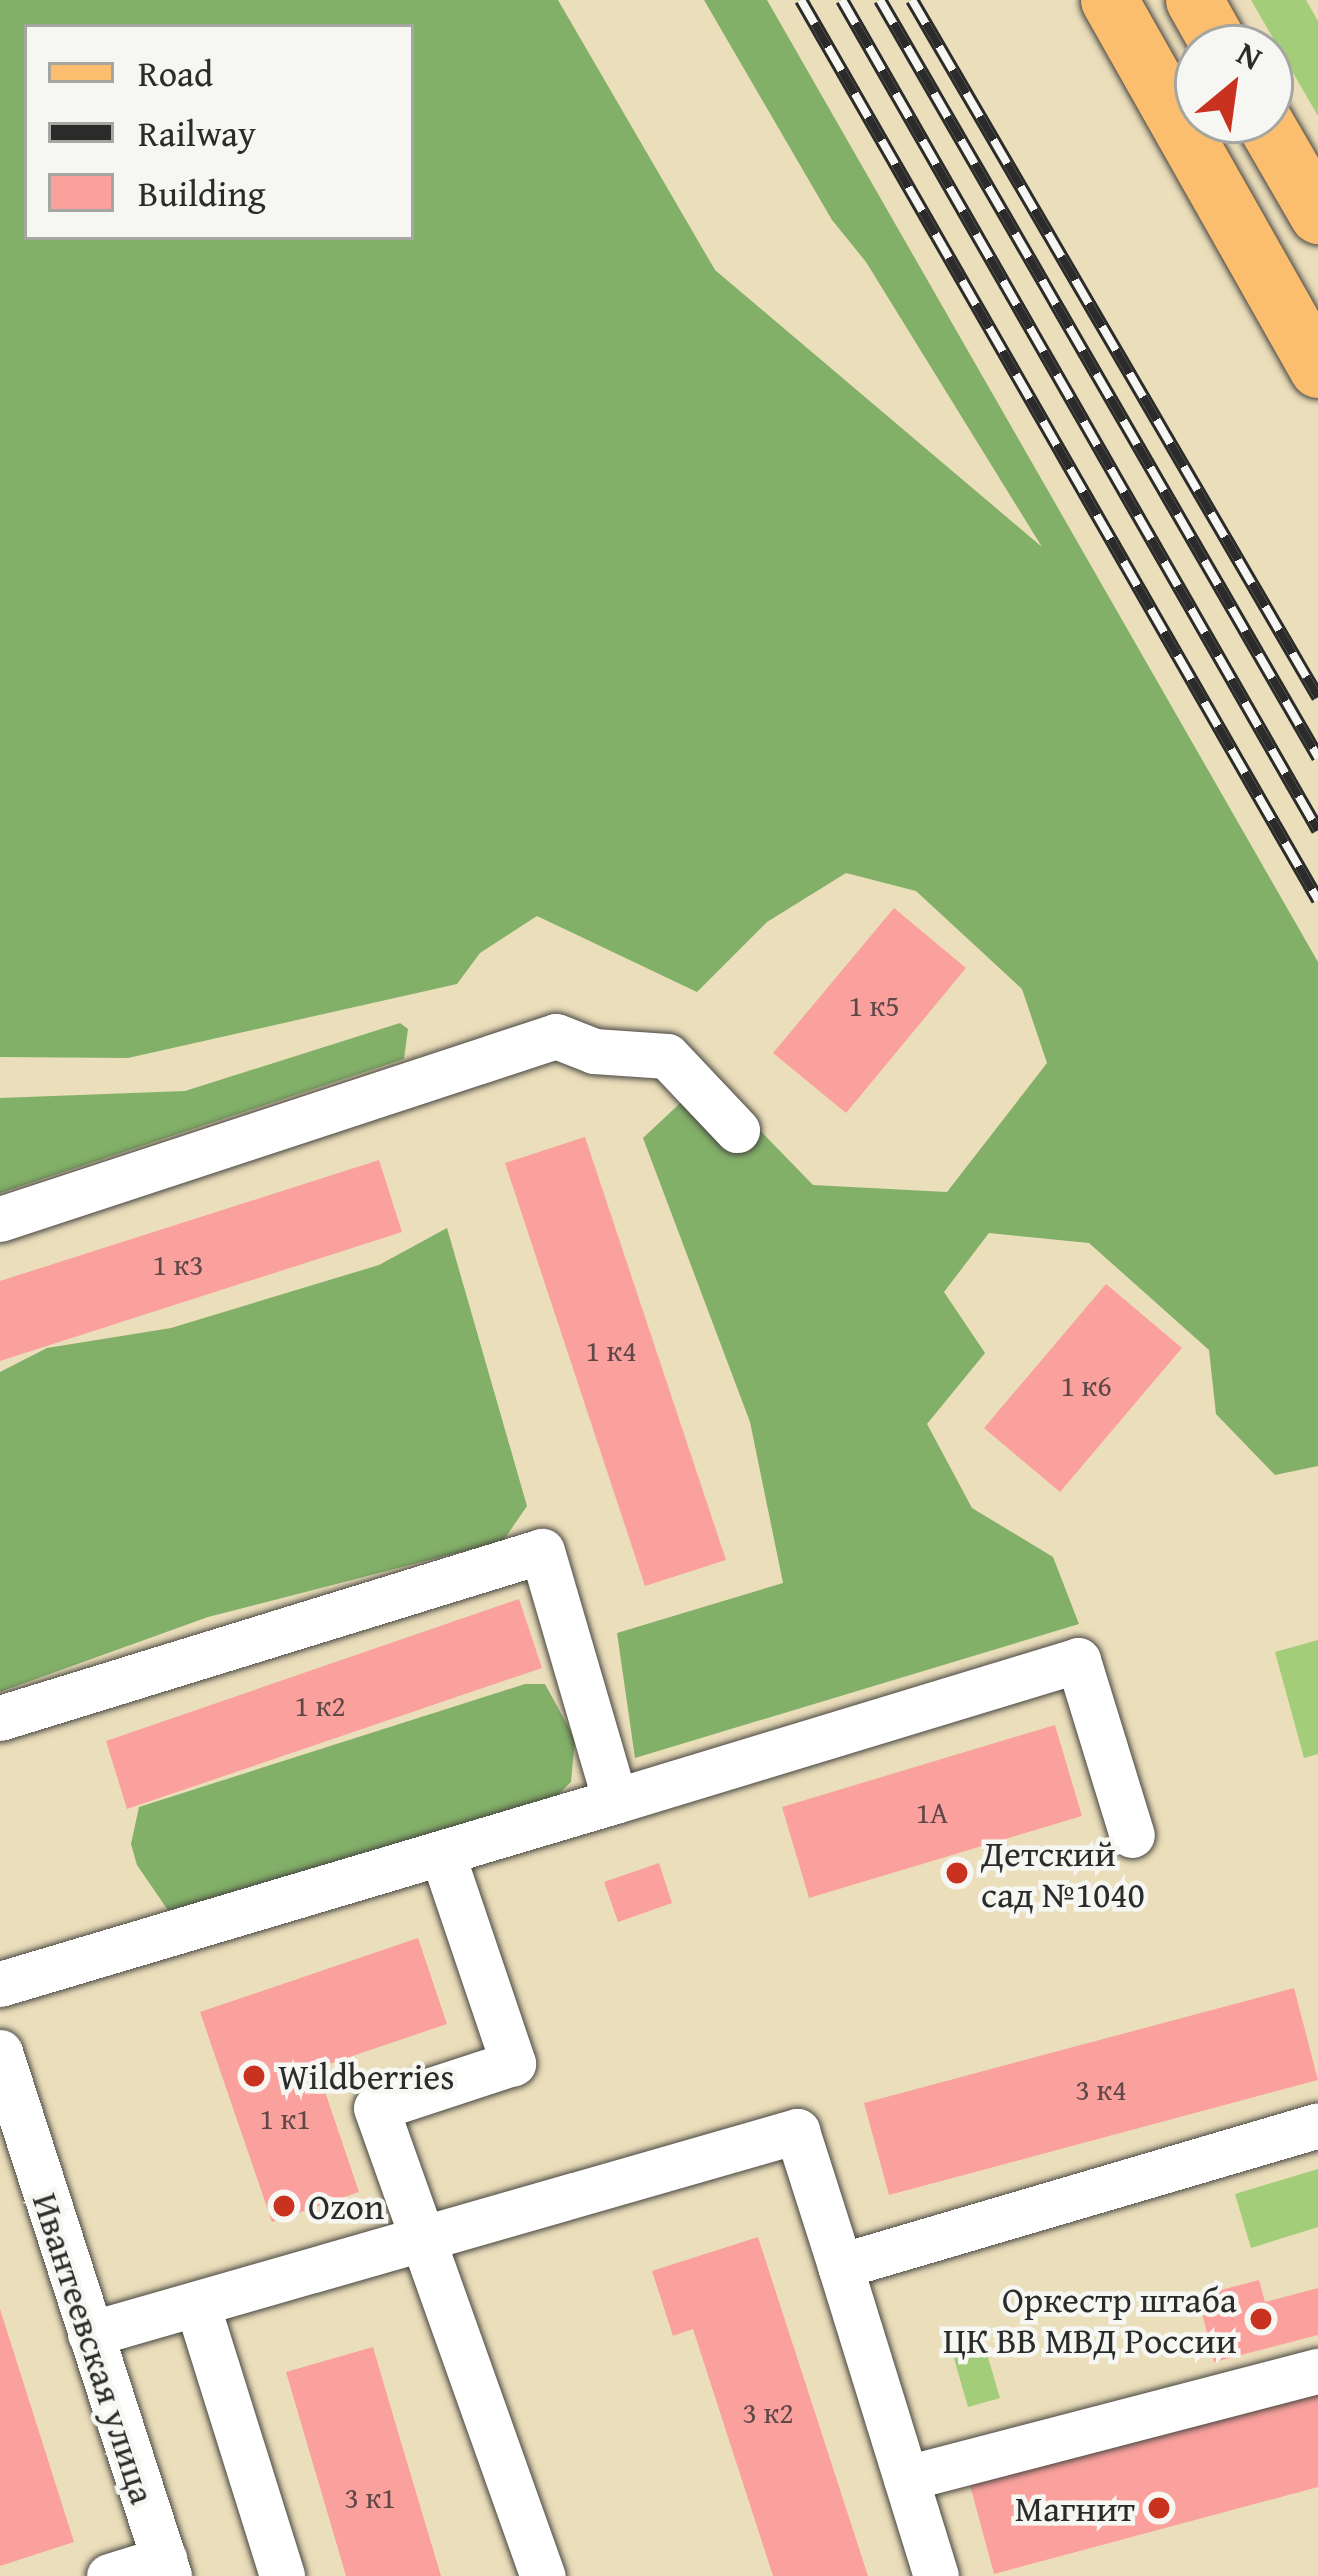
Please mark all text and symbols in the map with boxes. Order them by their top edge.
legend [24,24,414,240]
north arrow [1174,24,1294,144]
text: N [1229,29,1271,81]
text: Road [138,46,213,99]
text: Railway [138,106,256,159]
text: Building [138,166,266,219]
house number: 1 к5 [848,987,900,1023]
house number: 1 к3 [152,1246,204,1282]
house number: 1 к4 [585,1332,637,1368]
house number: 1 к6 [1060,1367,1112,1403]
house number: 1 к2 [294,1687,346,1723]
house number: 1А [916,1794,948,1830]
place label: Детский сад №1040 [981,1830,1145,1915]
marker: Детский сад №1040 [944,1860,970,1886]
place label: Wildberries [278,2054,455,2098]
marker: Wildberries [241,2063,267,2089]
house number: 3 к4 [1075,2071,1127,2107]
house number: 1 к1 [259,2100,311,2136]
place label: Ozon [308,2184,384,2228]
street label: Ивантеевская улица [24,2187,166,2509]
marker: Ozon [271,2193,297,2219]
place label: Оркестр штаба ЦК ВВ МВД России [943,2276,1237,2361]
marker: Оркестр штаба ЦК ВВ МВД России [1248,2306,1274,2332]
house number: 3 к2 [742,2394,794,2430]
house number: 3 к1 [344,2479,396,2515]
place label: Магнит [1015,2486,1135,2530]
marker: Магнит [1146,2495,1172,2521]

